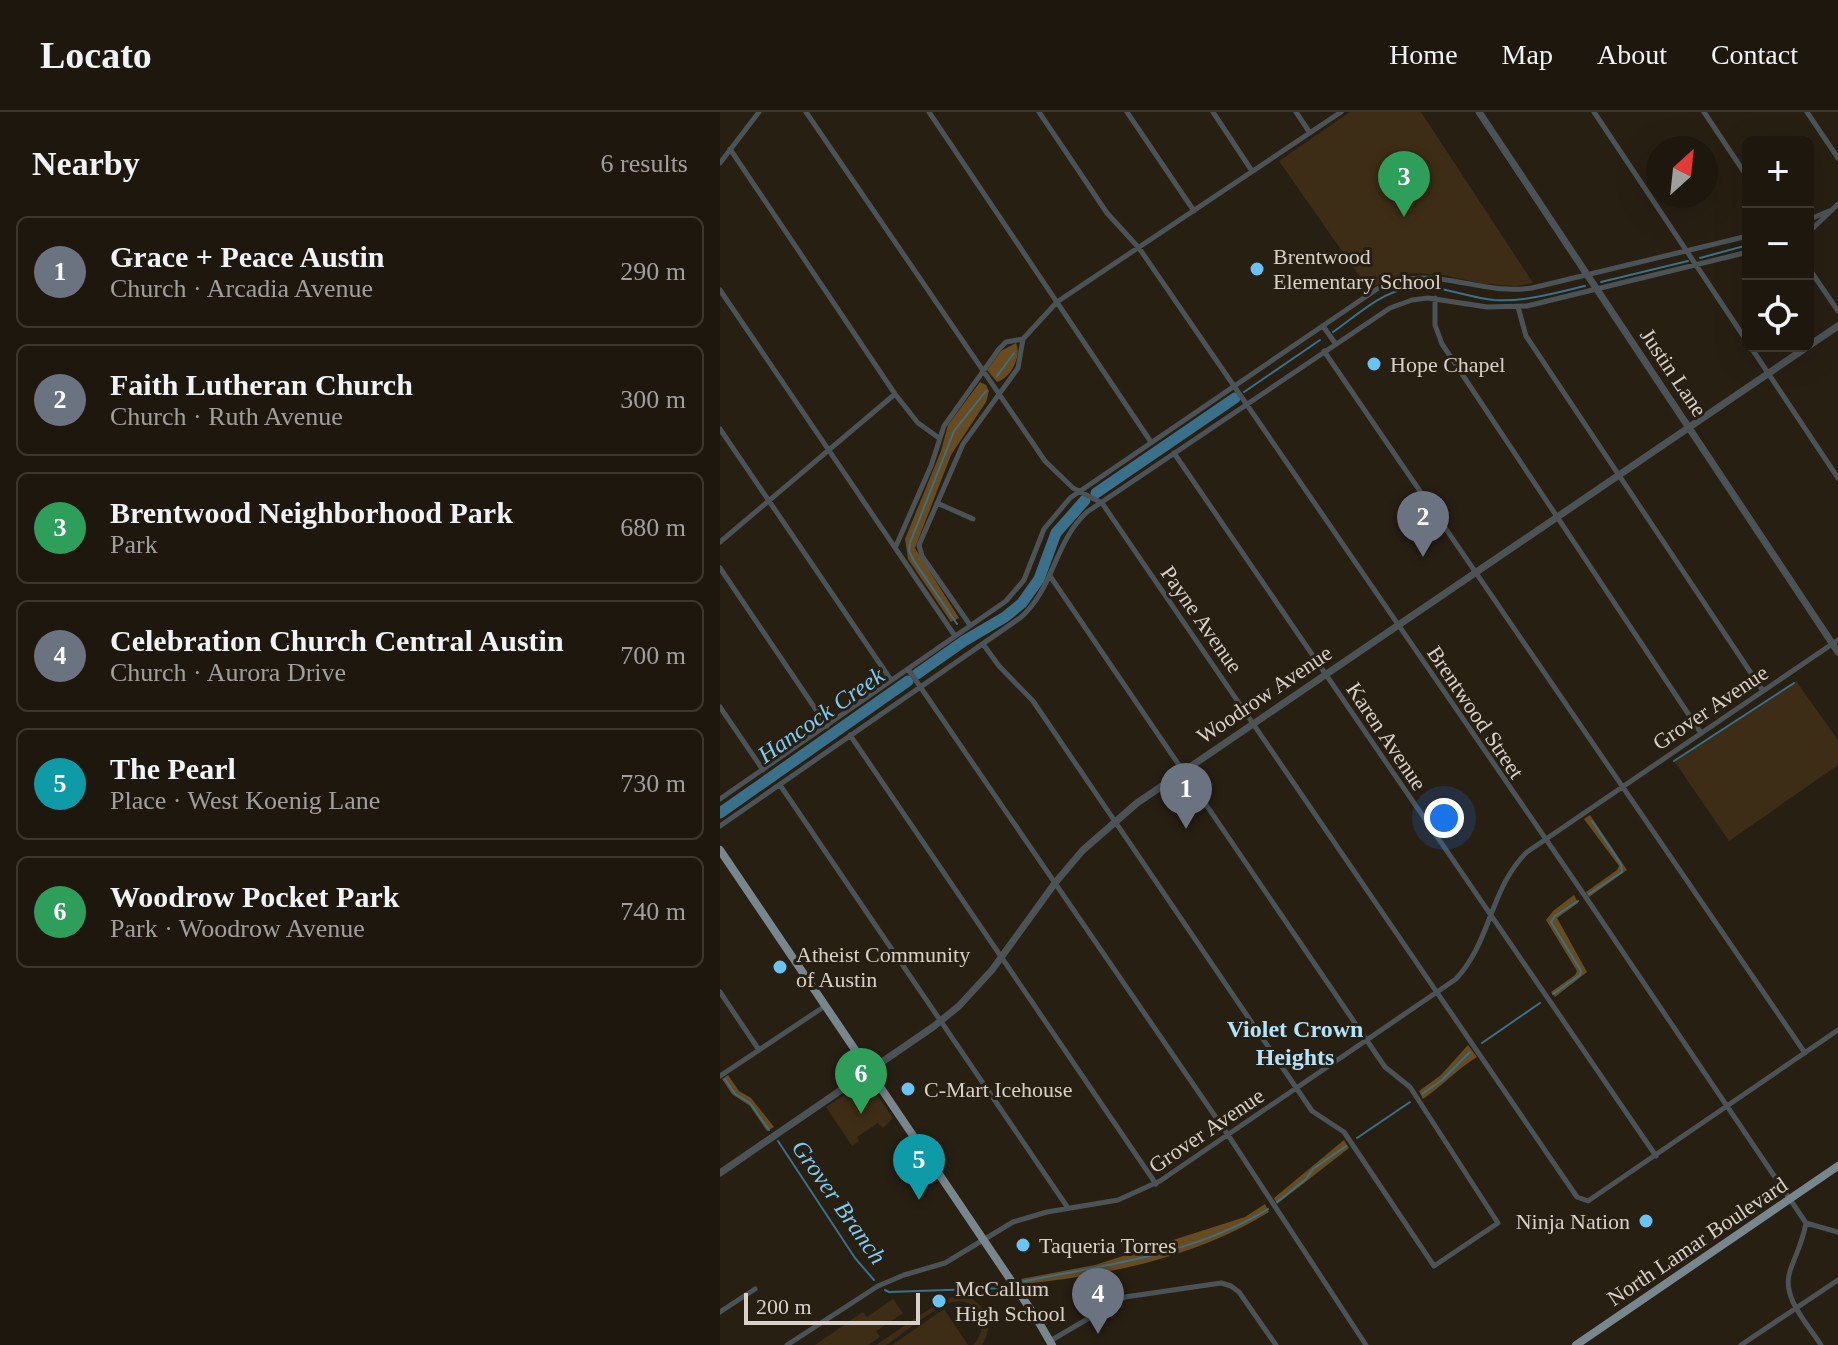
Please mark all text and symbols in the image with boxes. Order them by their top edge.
text: Locato [40,34,152,76]
text: Home [1389,39,1458,70]
text: Map [1502,39,1553,70]
text: About [1597,39,1667,70]
text: Contact [1711,39,1798,70]
north arrow [1646,136,1718,208]
map controls [1742,136,1814,352]
button: + [1742,136,1814,208]
text: Nearby [32,145,140,182]
text: 6 results [601,149,688,178]
pin: 3 [1378,151,1430,217]
button: − [1742,208,1814,280]
text: Grace + Peace Austin [110,240,385,273]
place label: Brentwood Elementary School [1273,244,1441,294]
text: 1 [54,257,67,286]
text: 290 m [620,257,686,286]
marker: Brentwood Elementary School [1248,260,1266,278]
text: Church · Arcadia Avenue [110,274,373,303]
button: locate [1742,280,1814,352]
street label: Justin Lane [1635,323,1712,421]
place label: Hope Chapel [1390,352,1505,377]
marker: Hope Chapel [1365,355,1383,373]
text: Faith Lutheran Church [110,368,413,401]
text: 2 [54,385,67,414]
text: 300 m [620,385,686,414]
text: Church · Ruth Avenue [110,402,343,431]
pin: 2 [1397,491,1449,557]
text: Brentwood Neighborhood Park [110,496,513,529]
text: 3 [54,513,67,542]
text: 680 m [620,513,686,542]
text: Park [110,530,158,559]
street label: Payne Avenue [1156,561,1248,678]
text: Celebration Church Central Austin [110,624,564,657]
street label: Woodrow Avenue [1192,640,1336,749]
text: 4 [54,641,67,670]
text: 700 m [620,641,686,670]
street label: Brentwood Street [1422,641,1529,783]
text: Church · Aurora Drive [110,658,346,687]
street label: Grover Avenue [1648,660,1773,755]
water label: Hancock Creek [752,662,889,769]
street label: Karen Avenue [1341,678,1432,795]
text: The Pearl [110,752,236,785]
pin: 1 [1160,763,1212,829]
text: 5 [54,769,67,798]
text: 730 m [620,769,686,798]
text: Place · West Koenig Lane [110,786,380,815]
your location [1424,798,1464,838]
text: Woodrow Pocket Park [110,880,399,913]
text: 6 [54,897,67,926]
text: 740 m [620,897,686,926]
text: Park · Woodrow Avenue [110,914,365,943]
place label: Atheist Community of Austin [796,942,970,992]
marker: Atheist Community of Austin [771,958,789,976]
district label: Violet Crown Heights [1227,1016,1363,1070]
pin: 6 [835,1048,887,1114]
place label: C-Mart Icehouse [924,1077,1072,1102]
marker: C-Mart Icehouse [899,1080,917,1098]
street label: Grover Avenue [1144,1083,1269,1178]
pin: 5 [893,1134,945,1200]
water label: Grover Branch [787,1135,891,1269]
street label: North Lamar Boulevard [1603,1172,1792,1311]
place label: Ninja Nation [1516,1209,1630,1234]
marker: Ninja Nation [1637,1212,1655,1230]
place label: Taqueria Torres [1039,1233,1177,1258]
marker: Taqueria Torres [1014,1236,1032,1254]
pin: 4 [1072,1268,1124,1334]
place label: McCallum High School [955,1276,1066,1326]
scale bar [744,1289,920,1325]
marker: McCallum High School [930,1292,948,1310]
text: 200 m [756,1294,812,1319]

